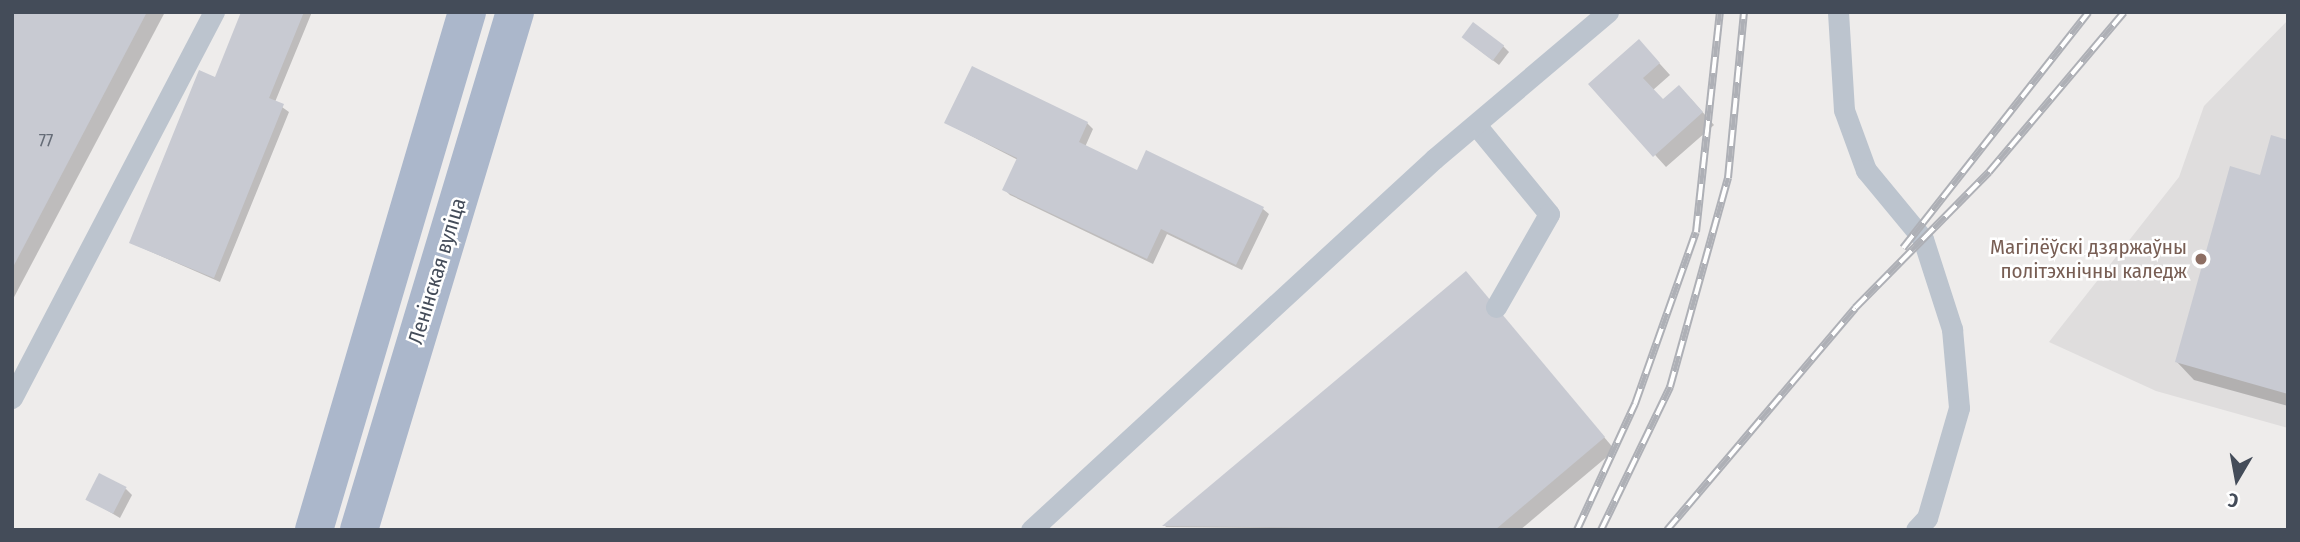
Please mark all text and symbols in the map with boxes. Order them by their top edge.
house number: 77 [39,130,53,152]
street label: Ленінская вуліца [403,195,471,347]
place label: Магілёўскі дзяржаўны політэхнічны каледж [1990,234,2187,284]
marker: Магілёўскі дзяржаўны політэхнічны каледж [2193,251,2209,267]
north arrow [2202,444,2272,514]
text: С [2226,488,2240,512]

